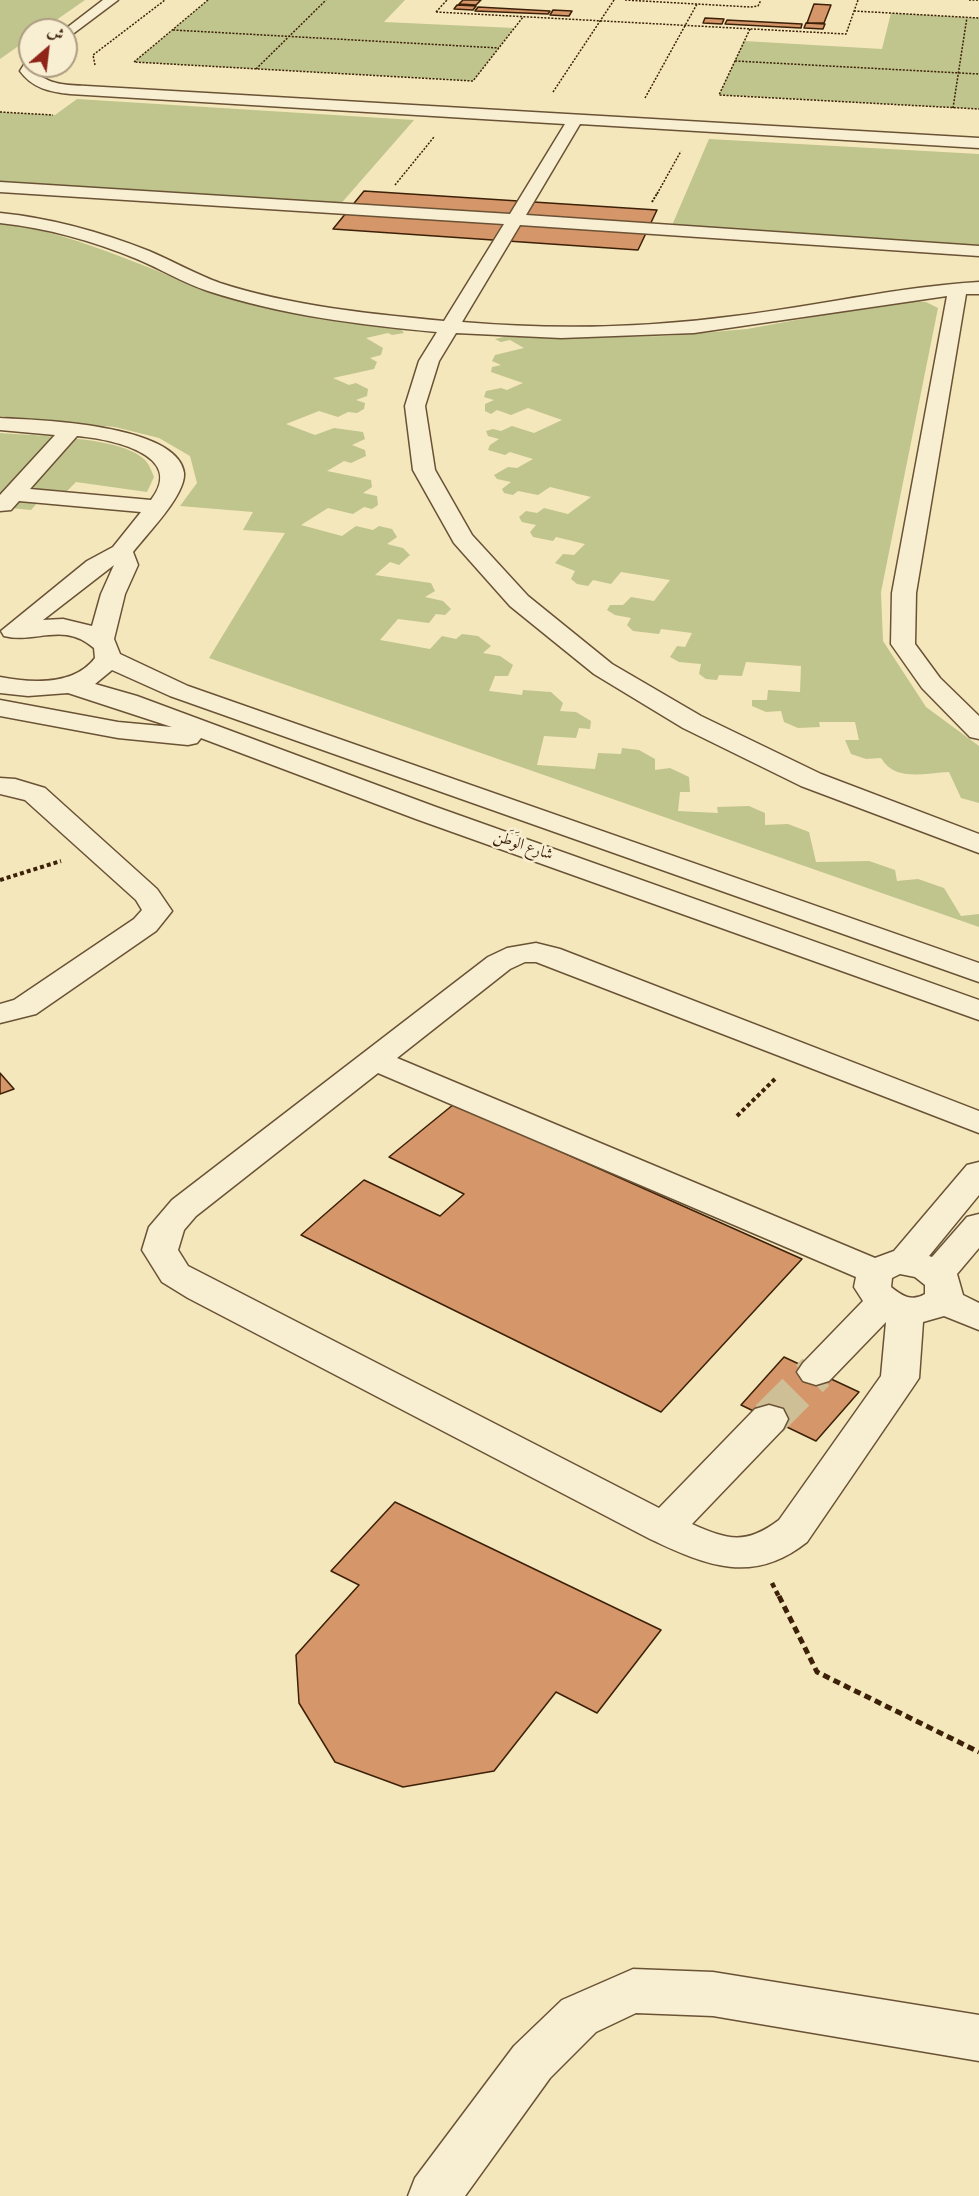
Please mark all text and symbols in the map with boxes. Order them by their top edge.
north arrow [18,18,78,78]
text: ش [43,20,68,47]
street label: شارع الوَطَن [491,828,555,866]

